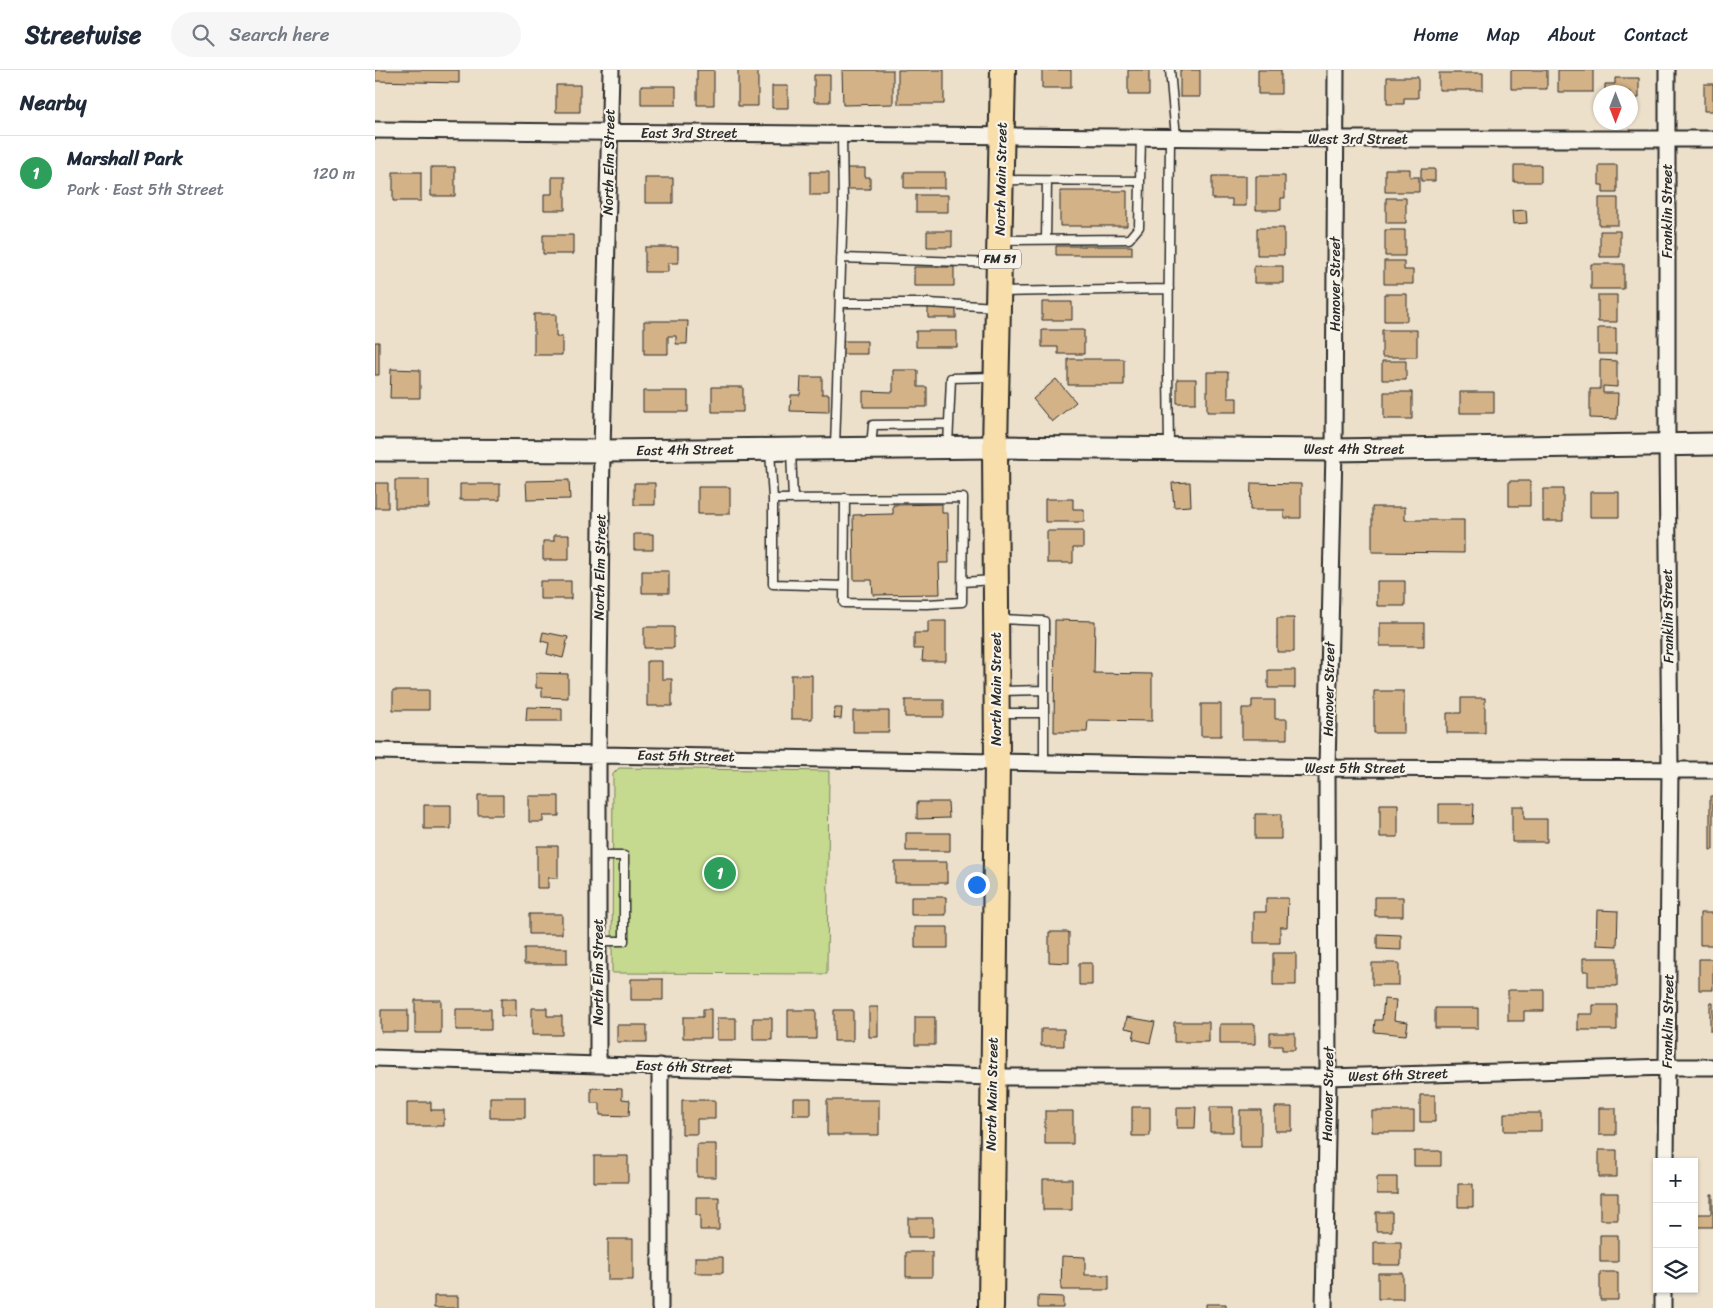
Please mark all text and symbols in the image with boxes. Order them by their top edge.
search box [171,12,521,57]
text: Streetwise [25,14,141,56]
text: Search here [229,18,329,51]
text: Home [1414,19,1459,51]
text: Map [1487,19,1520,51]
text: About [1548,19,1596,51]
text: Contact [1624,19,1688,51]
icon: search [189,21,217,49]
text: Nearby [20,84,86,122]
north arrow [1593,85,1638,130]
street label: North Elm Street [596,109,622,215]
street label: East 3rd Street [641,121,737,146]
street label: North Main Street [988,122,1014,236]
street label: West 3rd Street [1308,127,1408,152]
text: Marshall Park [67,142,183,175]
text: 1 [33,159,39,188]
text: 120 m [312,159,355,188]
street label: Franklin Street [1655,164,1680,258]
text: Park · East 5th Street [67,175,224,204]
street label: Hanover Street [1323,235,1348,331]
road number: FM 51 [979,250,1021,268]
street label: East 4th Street [636,437,734,463]
street label: West 4th Street [1304,437,1404,462]
street label: North Elm Street [587,514,613,620]
street label: Franklin Street [1655,568,1681,664]
street label: North Main Street [984,632,1009,746]
street label: Hanover Street [1316,640,1342,737]
street label: East 5th Street [637,743,735,769]
street label: West 5th Street [1305,756,1405,781]
pin: 1 [704,854,736,892]
your location [964,872,990,898]
street label: North Elm Street [586,919,611,1025]
street label: Franklin Street [1655,973,1681,1069]
street label: North Main Street [979,1037,1005,1151]
street label: Hanover Street [1315,1045,1341,1142]
street label: East 6th Street [635,1053,733,1081]
street label: West 6th Street [1348,1061,1448,1089]
map controls [1653,1158,1698,1293]
button: + [1653,1158,1698,1203]
button: − [1653,1203,1698,1248]
button: layers [1653,1248,1698,1293]

